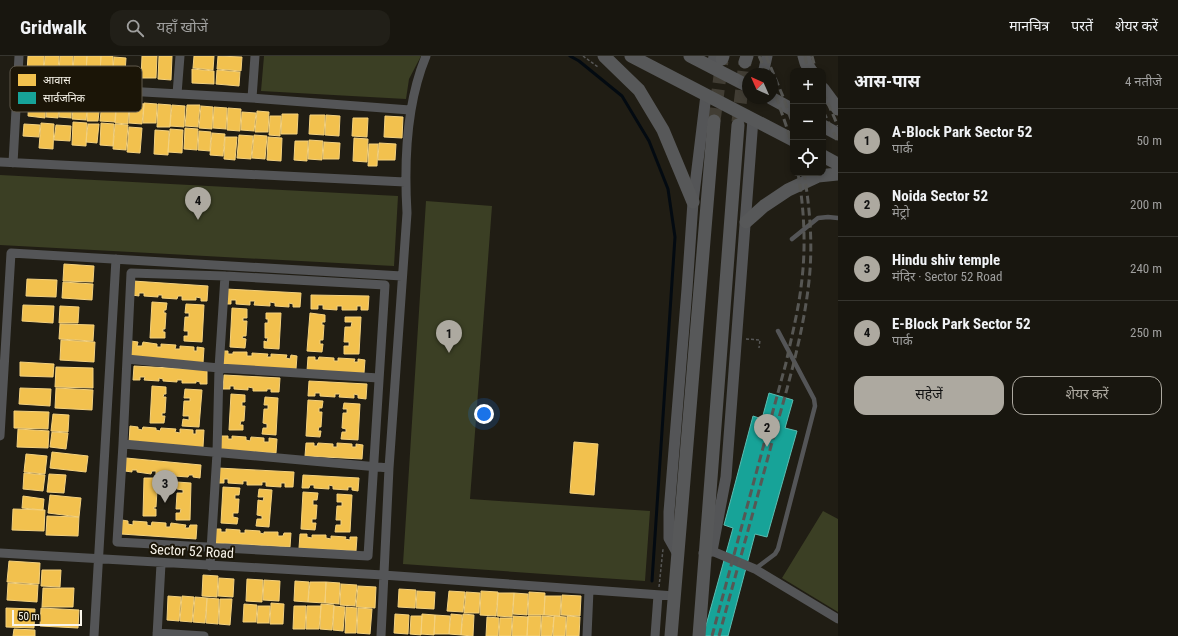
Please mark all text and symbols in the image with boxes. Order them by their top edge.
search box [110,10,390,46]
text: Gridwalk [20,16,86,39]
icon: search [124,17,146,39]
text: यहाँ खोजें [156,18,208,36]
text: मानचित्र [1009,18,1049,34]
text: परतें [1071,18,1093,34]
text: शेयर करें [1115,18,1158,34]
legend [10,66,142,112]
north arrow [742,68,778,104]
map controls [790,68,826,176]
button: + [790,68,826,104]
text: आस-पास [854,71,920,91]
text: आवास [43,74,71,87]
text: 4 नतीजे [1125,74,1162,89]
text: सार्वजनिक [43,92,86,105]
button: − [790,104,826,140]
text: A-Block Park Sector 52 [892,123,1032,141]
text: 1 [864,133,870,148]
text: 50 m [1136,133,1162,148]
button: locate [790,140,826,176]
text: पार्क [892,141,913,156]
pin: 4 [185,187,211,220]
text: Noida Sector 52 [892,187,988,205]
text: 2 [864,197,870,212]
text: 200 m [1130,197,1162,212]
text: मेट्रो [892,205,910,220]
text: Hindu shiv temple [892,251,1000,269]
text: 3 [864,261,870,276]
text: 240 m [1130,261,1162,276]
text: मंदिर · Sector 52 Road [892,269,1002,284]
text: E-Block Park Sector 52 [892,315,1031,333]
pin: 1 [436,320,462,353]
text: 4 [864,325,870,340]
text: 250 m [1130,325,1162,340]
text: पार्क [892,333,913,348]
button: सहेजें [854,376,1004,415]
button: शेयर करें [1012,376,1162,415]
your location [474,404,494,424]
pin: 2 [754,414,780,447]
pin: 3 [152,470,178,503]
street label: Sector 52 Road [150,541,234,561]
scale bar [12,608,82,627]
text: 50 m [18,610,40,623]

